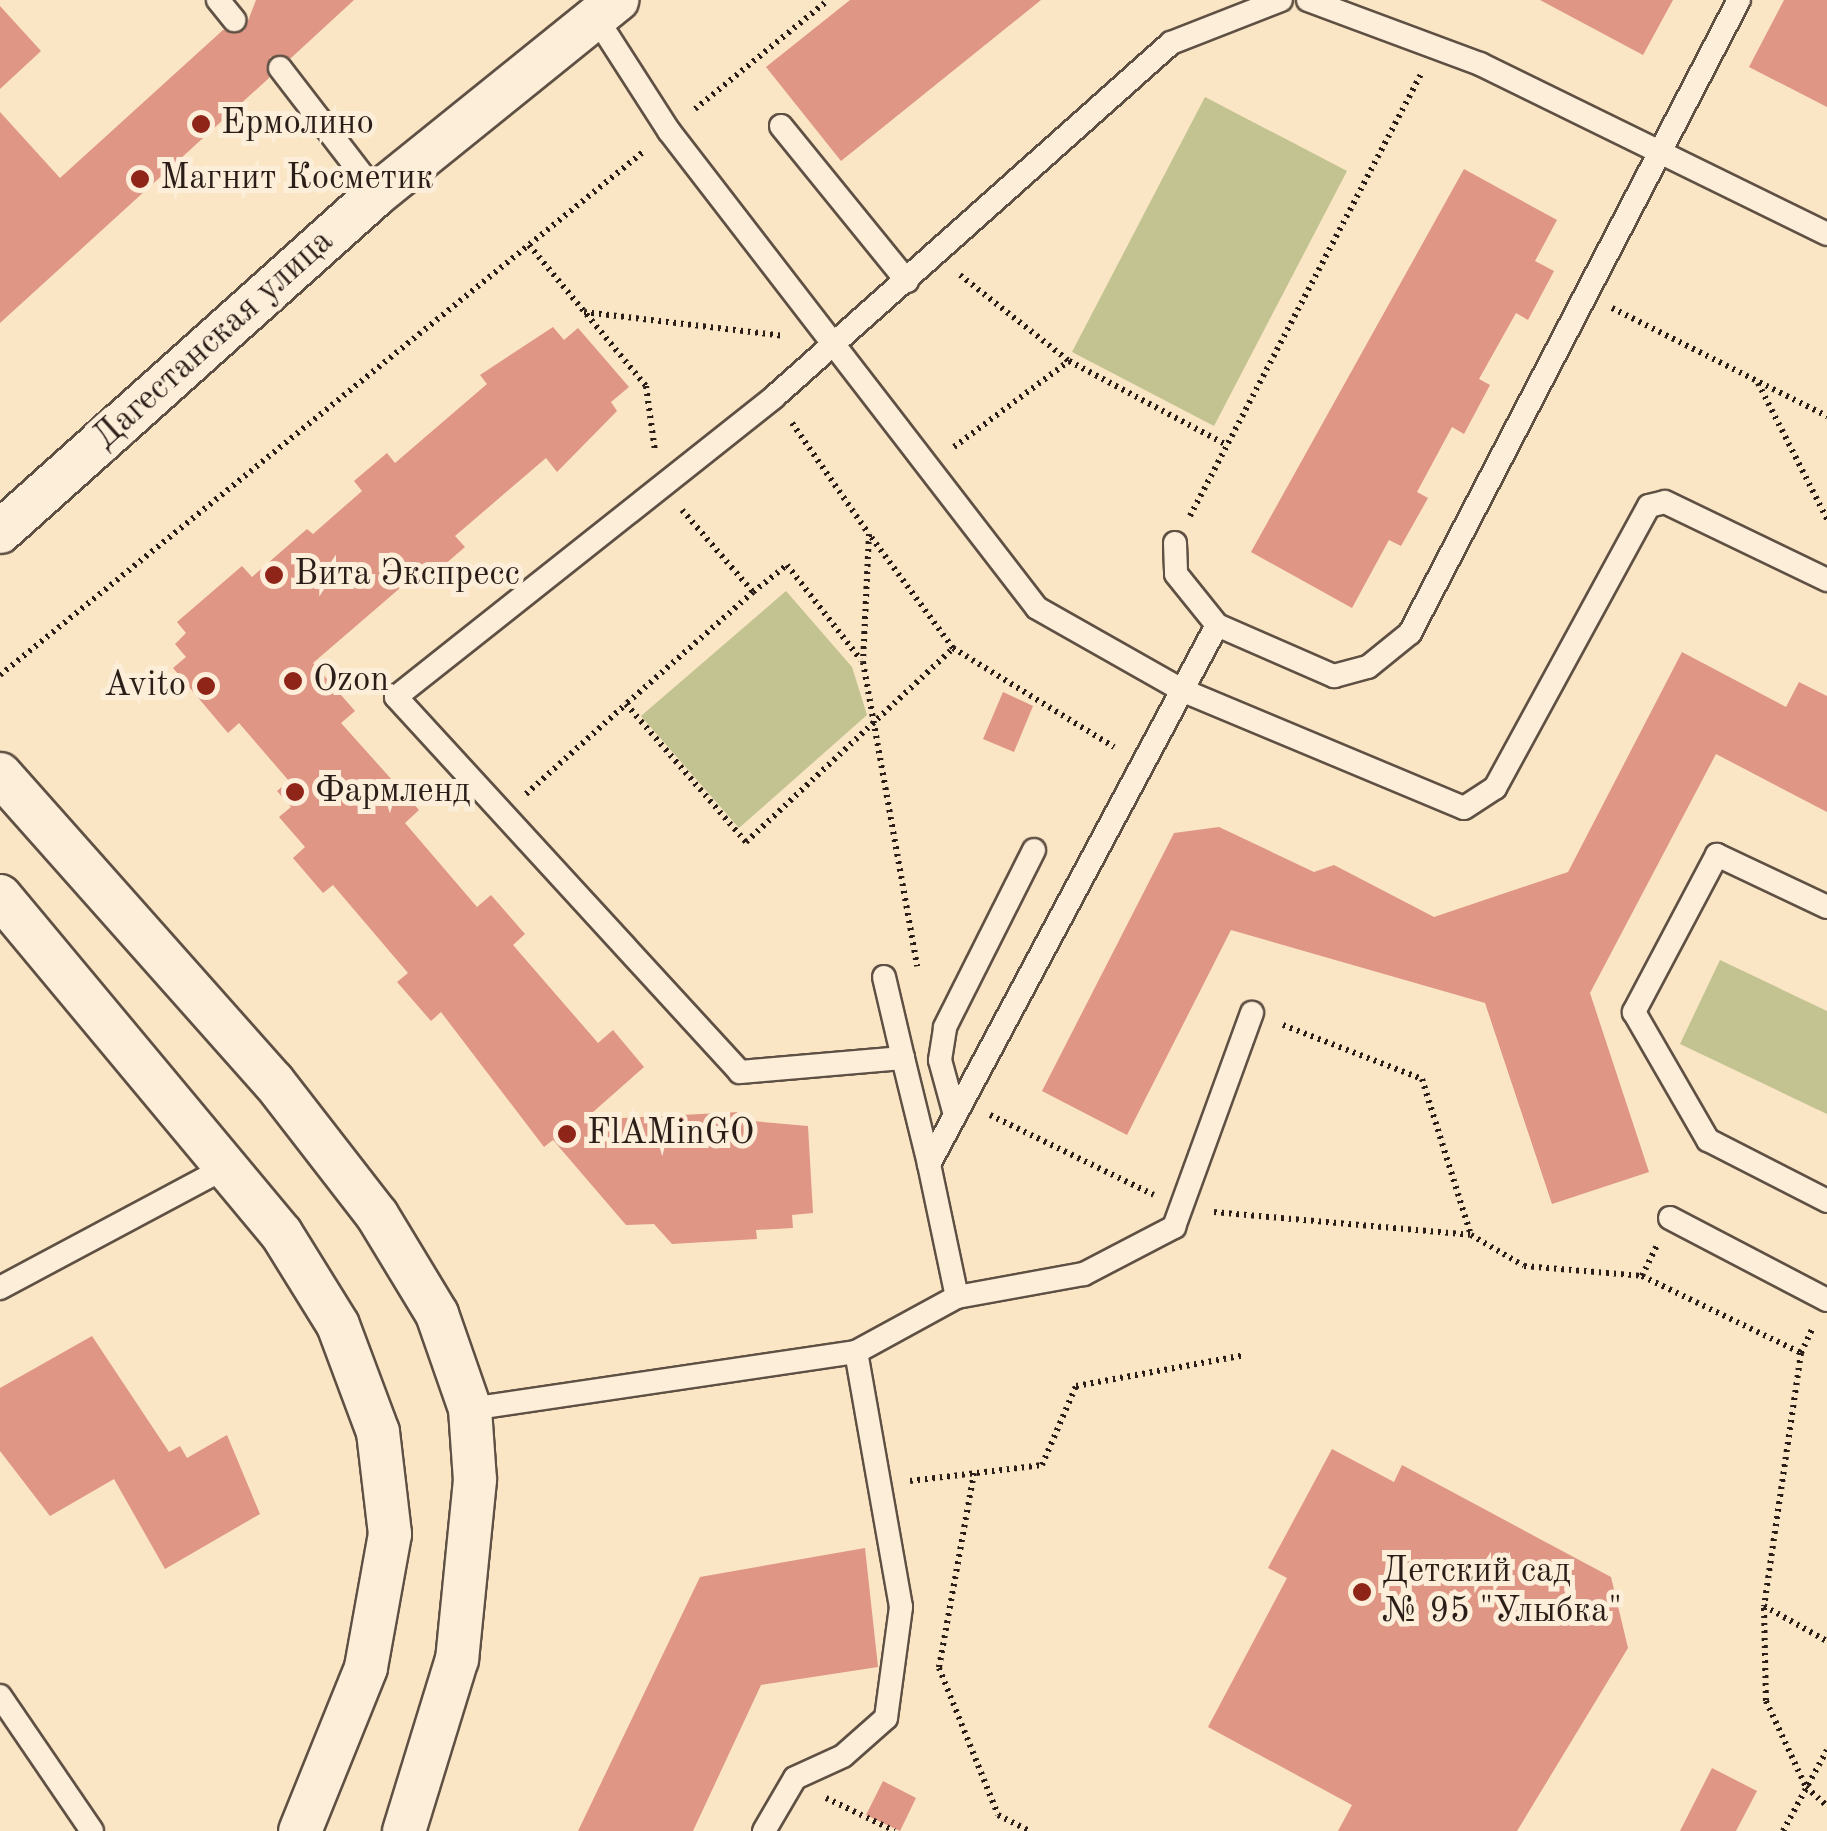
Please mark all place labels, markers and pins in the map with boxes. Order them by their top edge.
place label: Ермолино [221,103,374,145]
marker: Ермолино [190,113,212,135]
place label: Магнит Косметик [160,158,433,200]
marker: Магнит Косметик [129,168,151,190]
place label: Вита Экспресс [294,554,520,596]
marker: Вита Экспресс [263,564,285,586]
place label: Ozon [313,660,389,702]
place label: Avito [104,665,186,707]
marker: Ozon [282,670,304,692]
marker: Avito [195,675,217,697]
place label: Фармленд [315,771,470,813]
marker: Фармленд [284,781,306,803]
place label: FlAMinGO [587,1113,754,1155]
marker: FlAMinGO [556,1123,578,1145]
place label: Детский сад № 95 "Улыбка" [1382,1551,1622,1633]
marker: Детский сад № 95 "Улыбка" [1351,1581,1373,1603]

